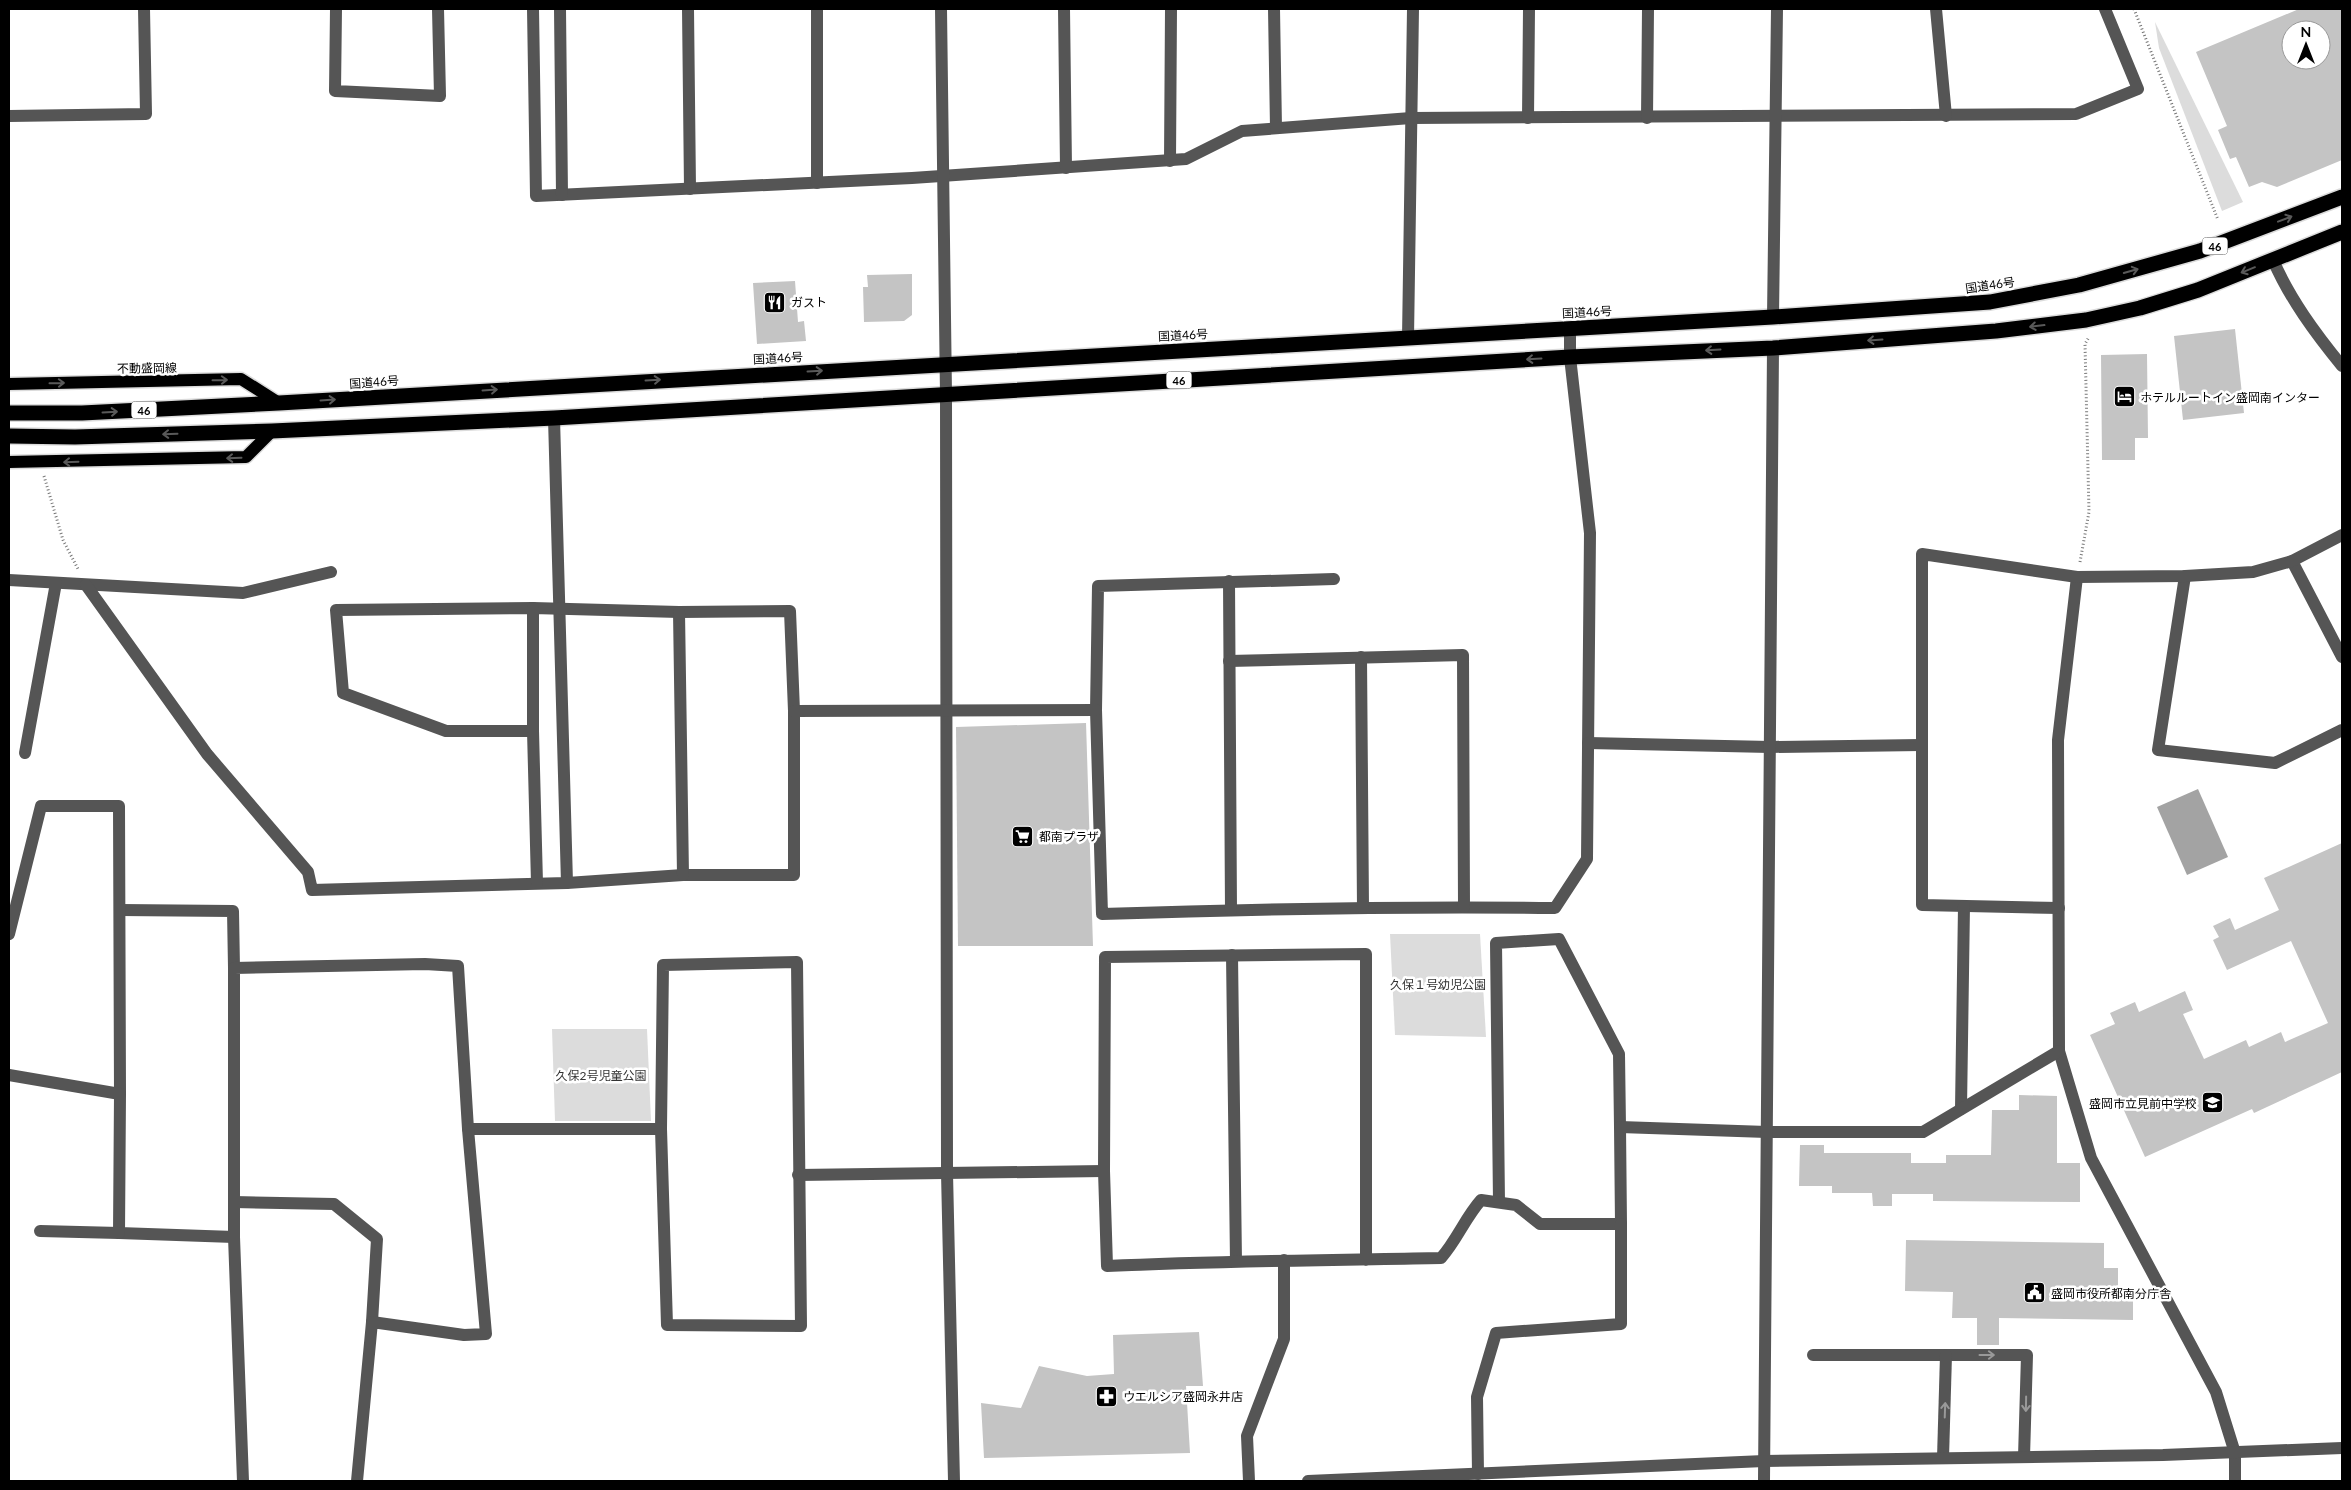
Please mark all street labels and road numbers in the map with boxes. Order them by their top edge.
road number: 46 [2202,238,2228,255]
street label: 国道46号 [1964,274,2016,296]
street label: 国道46号 [1562,303,1612,321]
street label: 国道46号 [1158,326,1208,344]
street label: 国道46号 [753,349,803,367]
street label: 不動盛岡線 [117,360,177,376]
road number: 46 [1166,372,1192,388]
street label: 国道46号 [349,373,399,391]
road number: 46 [132,402,156,418]

